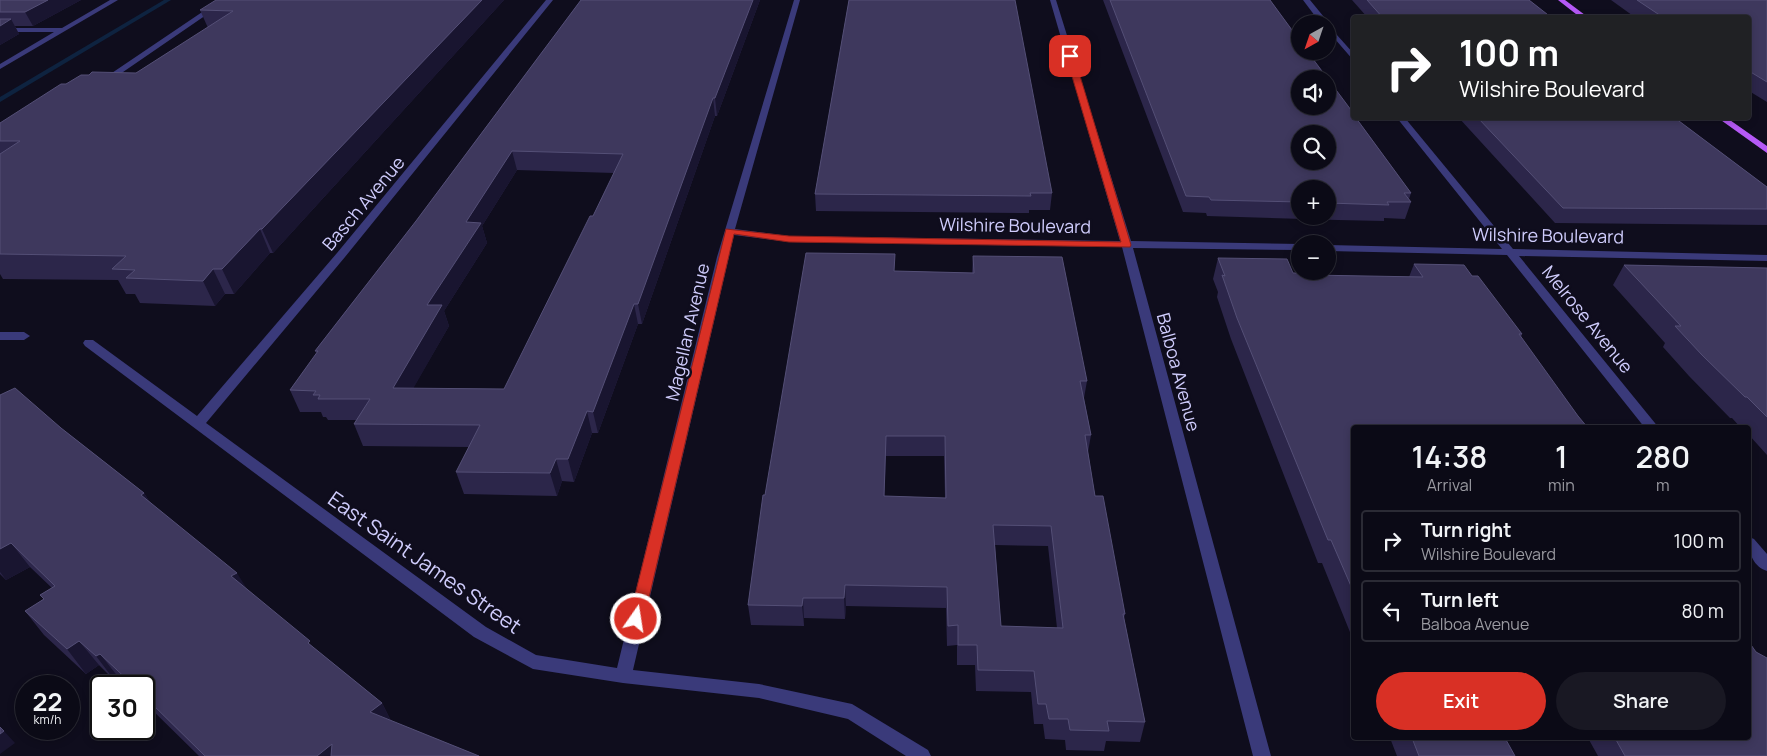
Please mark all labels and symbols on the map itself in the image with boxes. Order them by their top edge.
north arrow [1291,15,1336,60]
pin [1049,35,1091,77]
street label: Basch Avenue [316,151,410,255]
street label: Wilshire Boulevard [939,212,1091,238]
street label: Wilshire Boulevard [1472,222,1624,248]
street label: Melrose Avenue [1537,260,1639,378]
street label: Magellan Avenue [659,261,715,403]
street label: Balboa Avenue [1152,310,1206,434]
street label: East Saint James Street [323,485,527,639]
position arrow [609,592,661,644]
speed limit sign: 30 [90,675,155,740]

